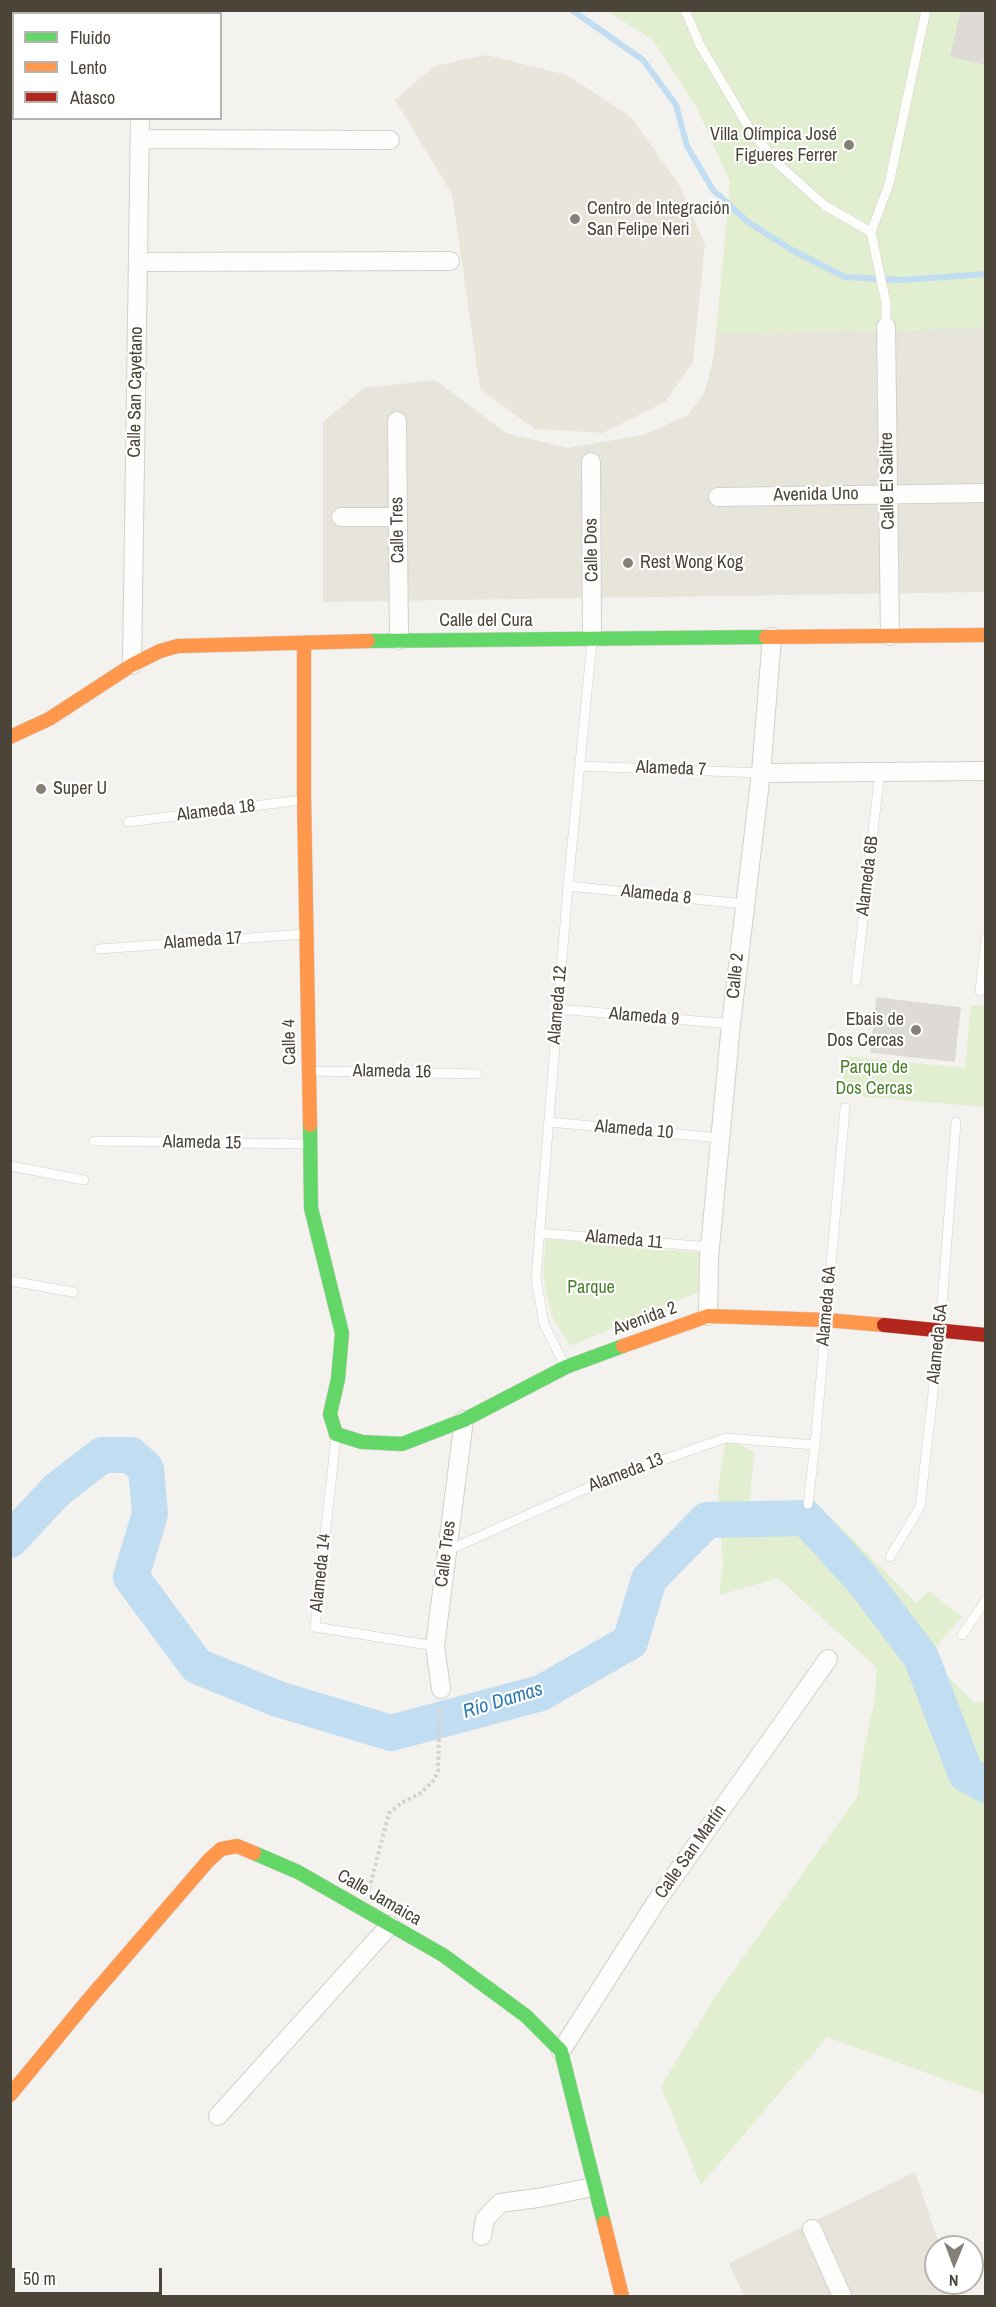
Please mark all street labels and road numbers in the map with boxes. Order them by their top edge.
street label: Calle San Cayetano [124,326,148,458]
street label: Calle El Salitre [876,432,900,530]
street label: Avenida Uno [773,483,859,507]
street label: Calle Tres [387,496,409,564]
street label: Calle Dos [581,518,603,582]
street label: Calle del Cura [439,610,533,632]
street label: Alameda 7 [635,757,707,781]
street label: Alameda 18 [176,795,256,827]
street label: Alameda 6B [852,835,884,917]
street label: Alameda 8 [620,881,692,909]
street label: Alameda 17 [163,927,243,955]
street label: Calle 2 [723,952,749,1000]
street label: Alameda 12 [544,965,572,1045]
street label: Alameda 9 [608,1003,680,1031]
street label: Calle 4 [279,1019,301,1065]
street label: Alameda 16 [352,1061,432,1083]
street label: Alameda 10 [594,1116,674,1144]
street label: Alameda 15 [162,1132,242,1154]
street label: Alameda 11 [584,1226,664,1254]
street label: Alameda 6A [813,1265,841,1347]
street label: Avenida 2 [610,1298,680,1340]
street label: Alameda 5A [923,1303,953,1385]
street label: Alameda 13 [585,1449,667,1497]
street label: Calle Tres [431,1520,461,1588]
street label: Alameda 14 [306,1533,336,1613]
street label: Calle San Martín [651,1801,731,1903]
street label: Calle Jamaica [333,1865,425,1931]

